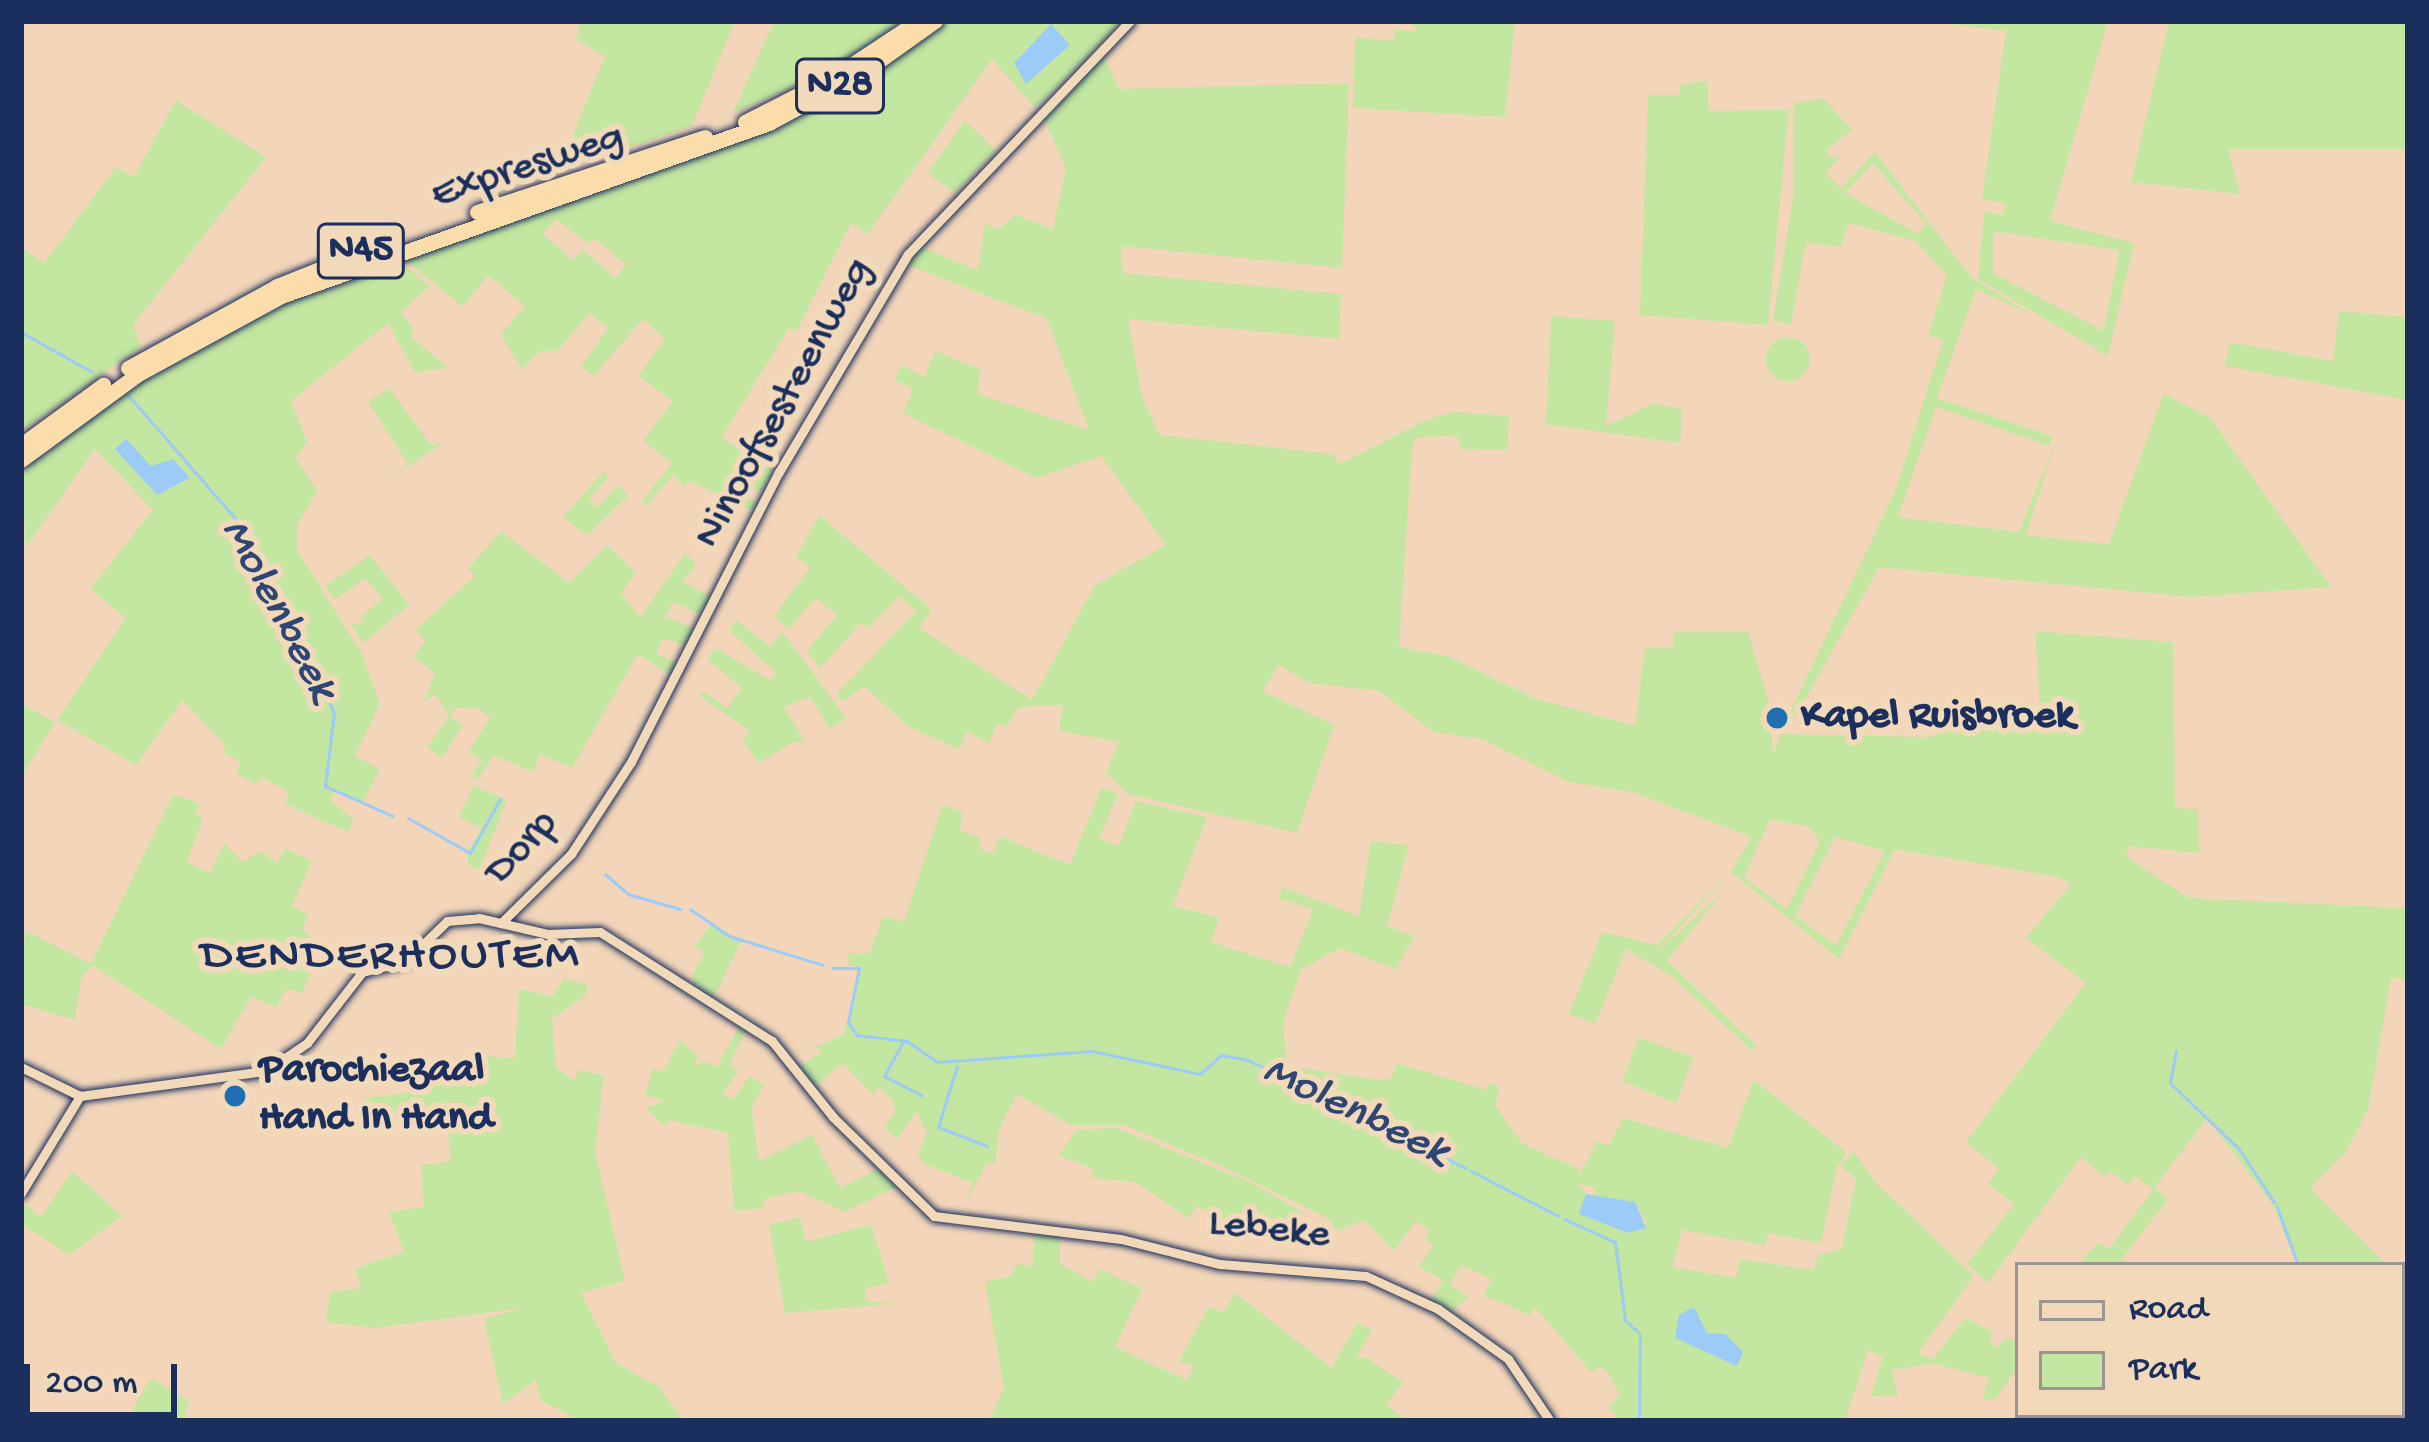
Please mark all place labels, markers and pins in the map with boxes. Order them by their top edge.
place label: Kapel Ruisbroek [1801,693,2075,743]
marker: Kapel Ruisbroek [1764,705,1790,731]
place label: Parochiezaal Hand In Hand [259,1047,493,1146]
marker: Parochiezaal Hand In Hand [222,1083,248,1109]

